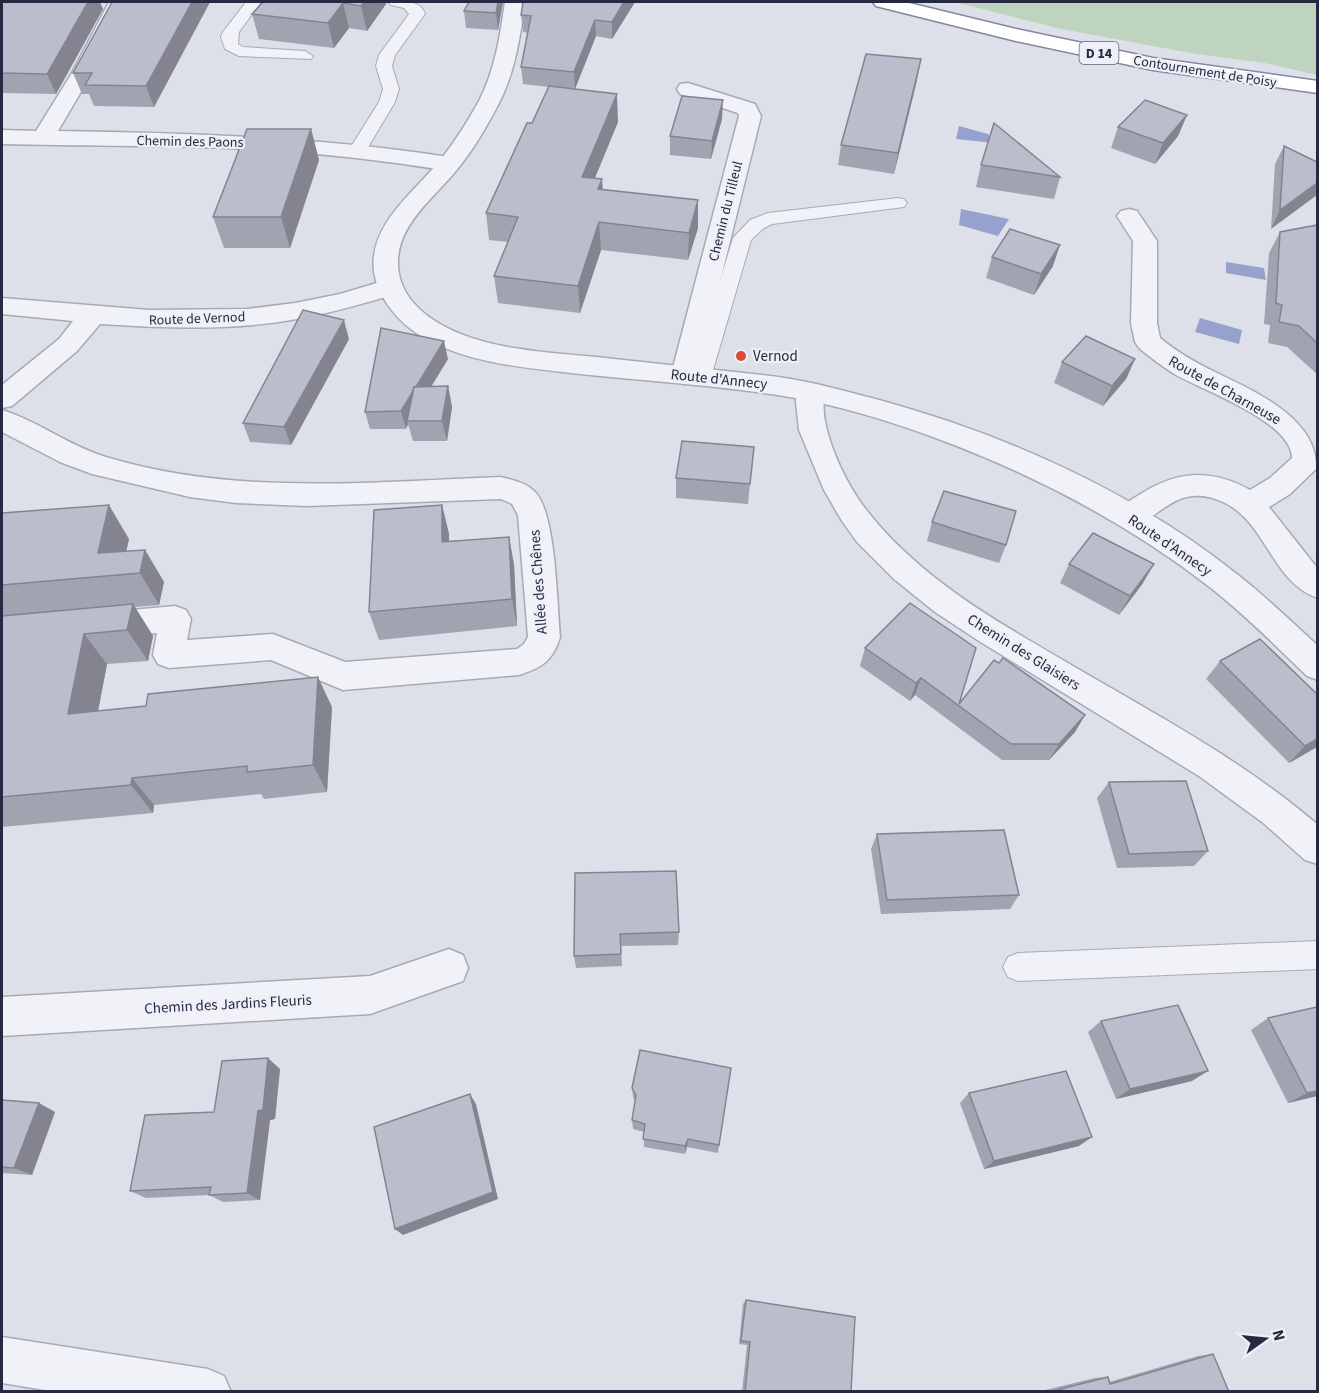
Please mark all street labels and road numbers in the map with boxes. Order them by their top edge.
road number: D 14 [1080,42,1118,64]
street label: Contournement de Poisy [1132,51,1278,93]
street label: Chemin des Paons [136,131,244,153]
street label: Chemin du Tilleul [704,159,748,263]
street label: Route de Vernod [148,307,246,331]
street label: Route de Charneuse [1165,351,1285,430]
street label: Route d'Annecy [670,364,768,395]
street label: Route d'Annecy [1124,510,1216,581]
street label: Allée des Chênes [524,529,553,635]
street label: Chemin des Glaisiers [963,609,1084,696]
street label: Chemin des Jardins Fleuris [144,990,312,1019]

